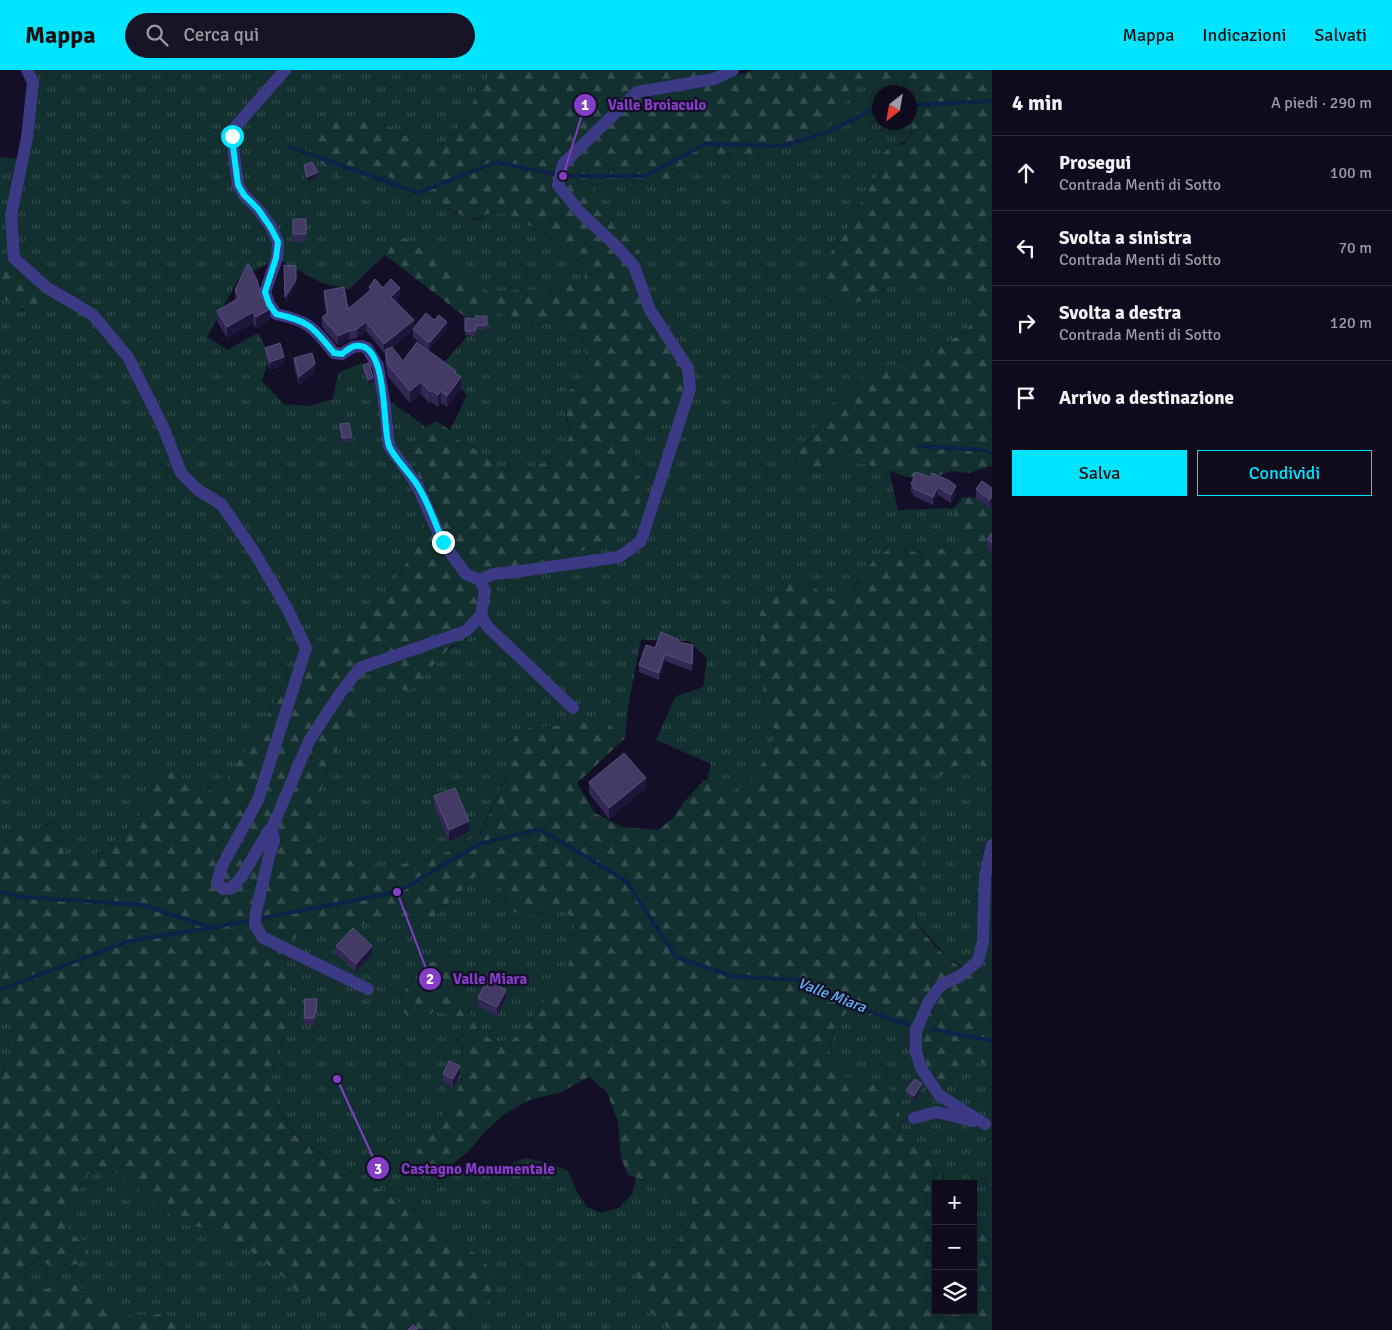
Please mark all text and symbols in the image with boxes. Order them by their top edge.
search box [125,13,475,58]
text: Mappa [25,20,95,50]
icon: search [143,21,171,49]
text: Cerca qui [183,23,259,47]
text: Mappa [1122,24,1174,46]
text: Indicazioni [1202,24,1286,46]
text: Salvati [1314,24,1367,46]
north arrow [872,85,917,130]
callout: Valle Broiaculo [572,90,716,120]
text: 4 min [1012,90,1063,116]
text: A piedi · 290 m [1271,93,1372,113]
text: 1 [581,96,589,114]
text: Valle Broiaculo [608,96,706,114]
route start [221,125,244,148]
text: Prosegui [1059,151,1131,175]
icon: ahead [1012,159,1040,187]
text: 100 m [1330,163,1372,183]
text: Contrada Menti di Sotto [1059,175,1221,195]
text: Svolta a sinistra [1059,226,1192,250]
icon: left [1012,234,1040,262]
text: 70 m [1338,238,1372,258]
text: Contrada Menti di Sotto [1059,250,1221,270]
text: Svolta a destra [1059,301,1181,325]
icon: right [1012,309,1040,337]
text: 120 m [1330,313,1372,333]
text: Contrada Menti di Sotto [1059,325,1221,345]
icon: arrive [1012,384,1040,412]
text: Arrivo a destinazione [1059,386,1234,410]
button: Salva [1012,450,1187,496]
button: Condividi [1197,450,1372,496]
route end [432,531,455,554]
callout: Valle Miara [418,964,537,994]
text: 2 [426,970,434,988]
text: Valle Miara [453,970,527,988]
water label: Valle Miara [795,974,869,1016]
callout: Castagno Monumentale [366,1153,564,1183]
text: 3 [374,1160,382,1178]
text: Castagno Monumentale [401,1160,555,1178]
map controls [932,1180,977,1315]
button: + [932,1180,977,1225]
button: − [932,1225,977,1270]
button: layers [932,1270,977,1315]

